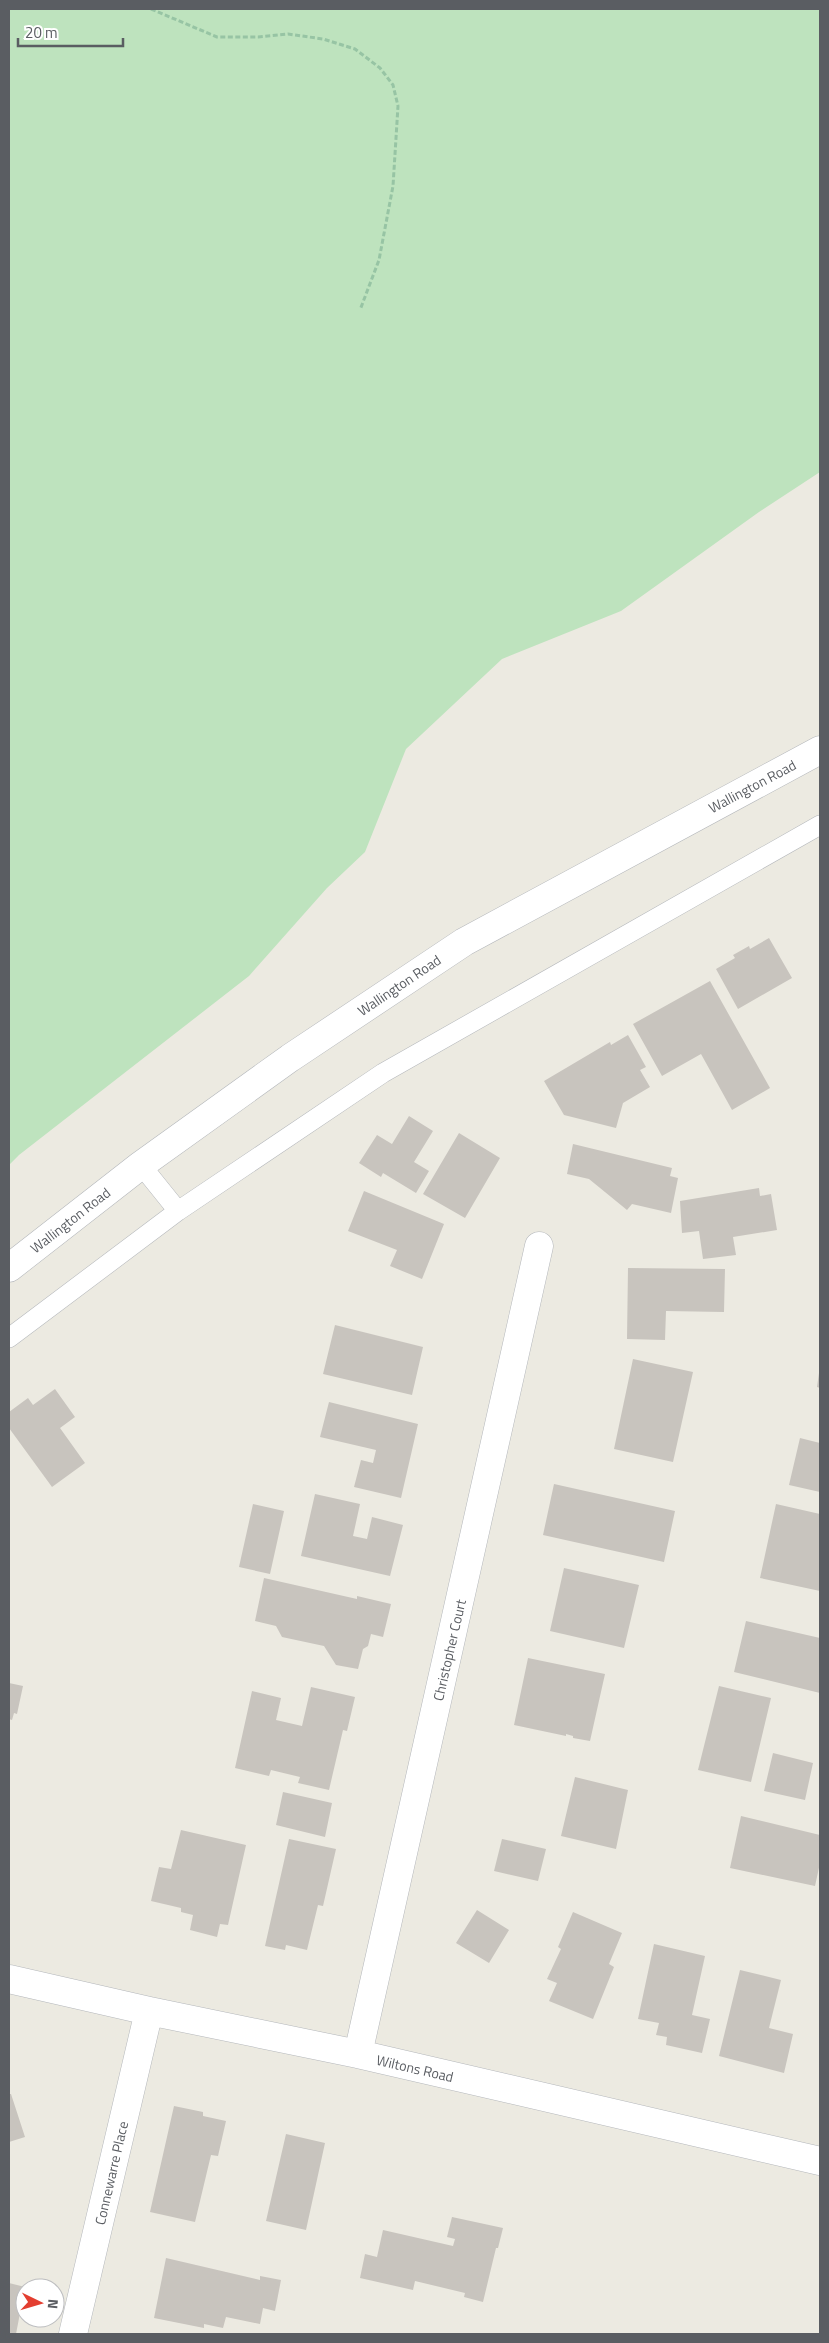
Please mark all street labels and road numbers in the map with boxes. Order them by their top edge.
street label: Wallington Road [704,754,800,818]
street label: Wallington Road [353,949,445,1021]
street label: Wallington Road [25,1182,115,1258]
street label: Christopher Court [427,1597,471,1703]
street label: Wiltons Road [374,2049,456,2087]
street label: Connewarre Place [89,2119,133,2227]

